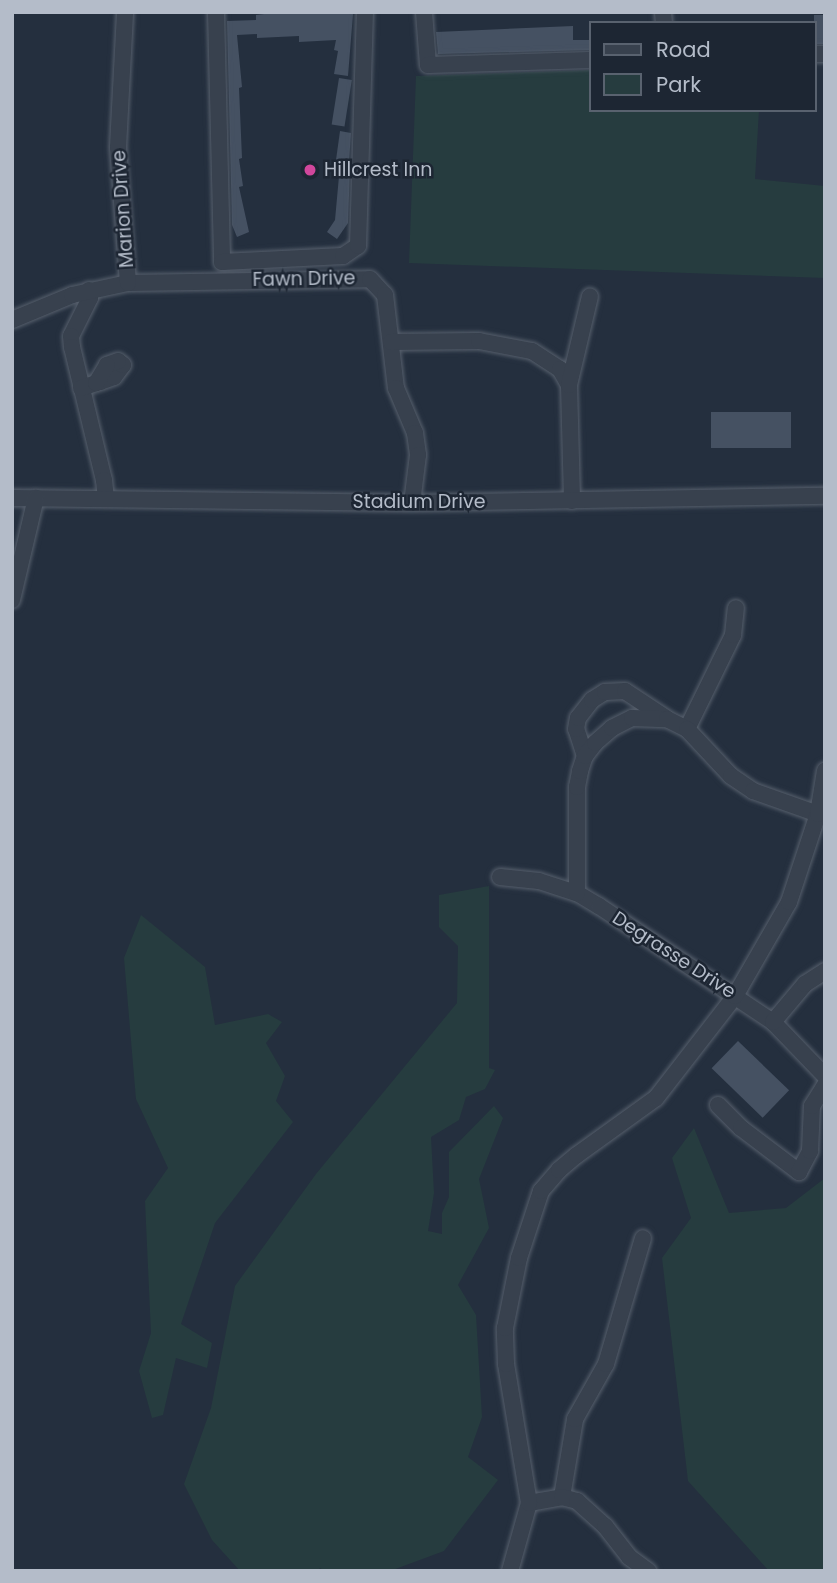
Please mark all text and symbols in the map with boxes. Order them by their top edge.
legend [588,21,816,112]
text: Road [656,35,711,64]
text: Park [656,70,701,99]
street label: Marion Drive [108,149,138,269]
place label: Hillcrest Inn [324,159,432,181]
marker: Hillcrest Inn [302,162,318,178]
street label: Fawn Drive [252,267,356,291]
street label: Stadium Drive [353,491,485,513]
street label: Degrasse Drive [608,907,740,1003]

